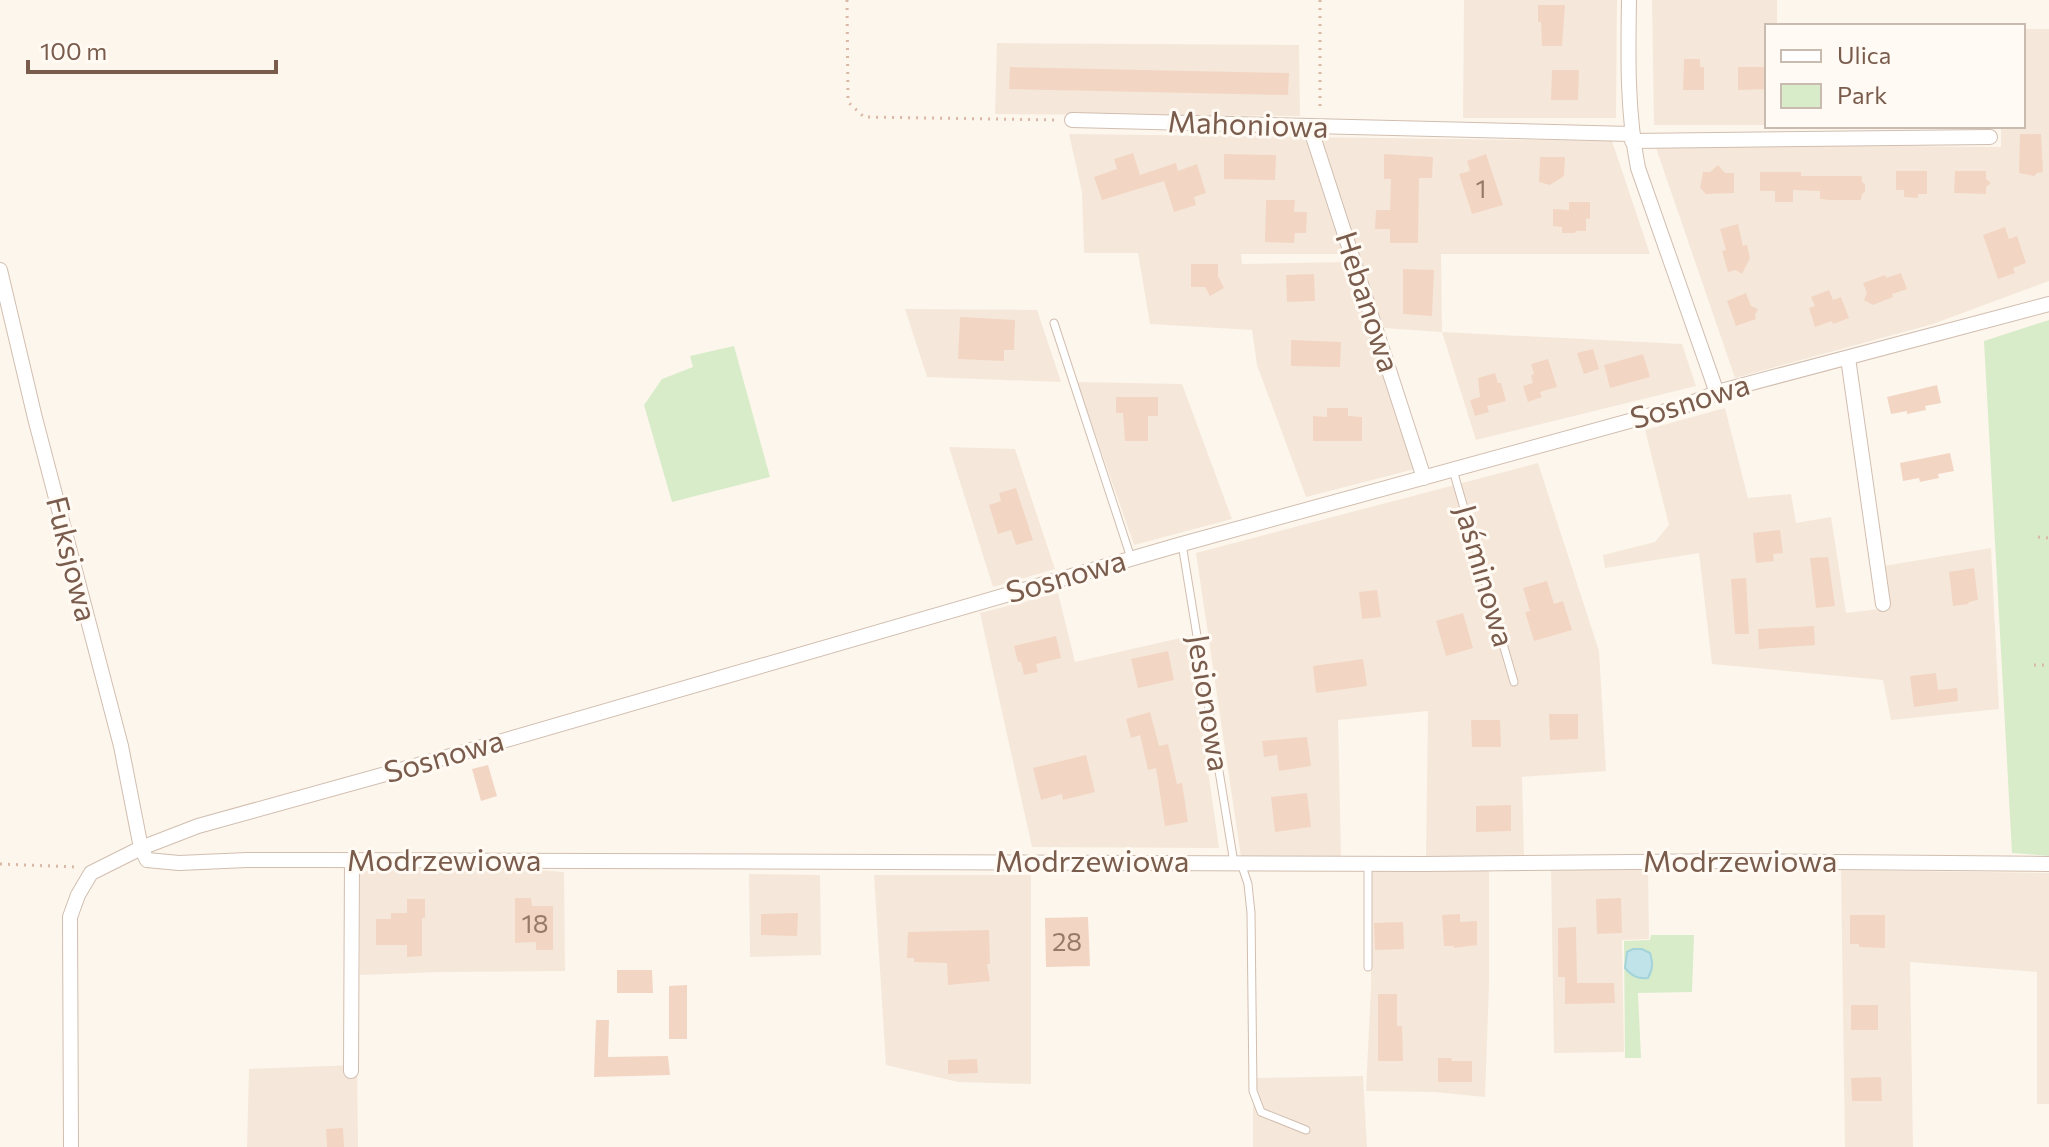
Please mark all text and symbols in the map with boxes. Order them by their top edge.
scale bar [28,24,276,74]
legend [1765,24,2025,128]
text: 100 m [40,36,107,65]
text: Ulica [1837,40,1891,69]
text: Park [1837,80,1887,109]
street label: Mahoniowa [1167,101,1329,144]
house number: 1 [1475,172,1487,203]
street label: Hebanowa [1329,226,1409,376]
street label: Sosnowa [1625,364,1753,435]
street label: Fuksjowa [40,492,107,625]
street label: Jaśminowa [1449,500,1524,651]
street label: Sosnowa [1001,540,1129,609]
street label: Jesionowa [1181,632,1240,774]
street label: Sosnowa [379,720,507,789]
street label: Modrzewiowa [347,840,541,877]
street label: Modrzewiowa [995,841,1189,878]
street label: Modrzewiowa [1643,841,1837,878]
house number: 18 [522,907,548,938]
house number: 28 [1052,925,1082,956]

